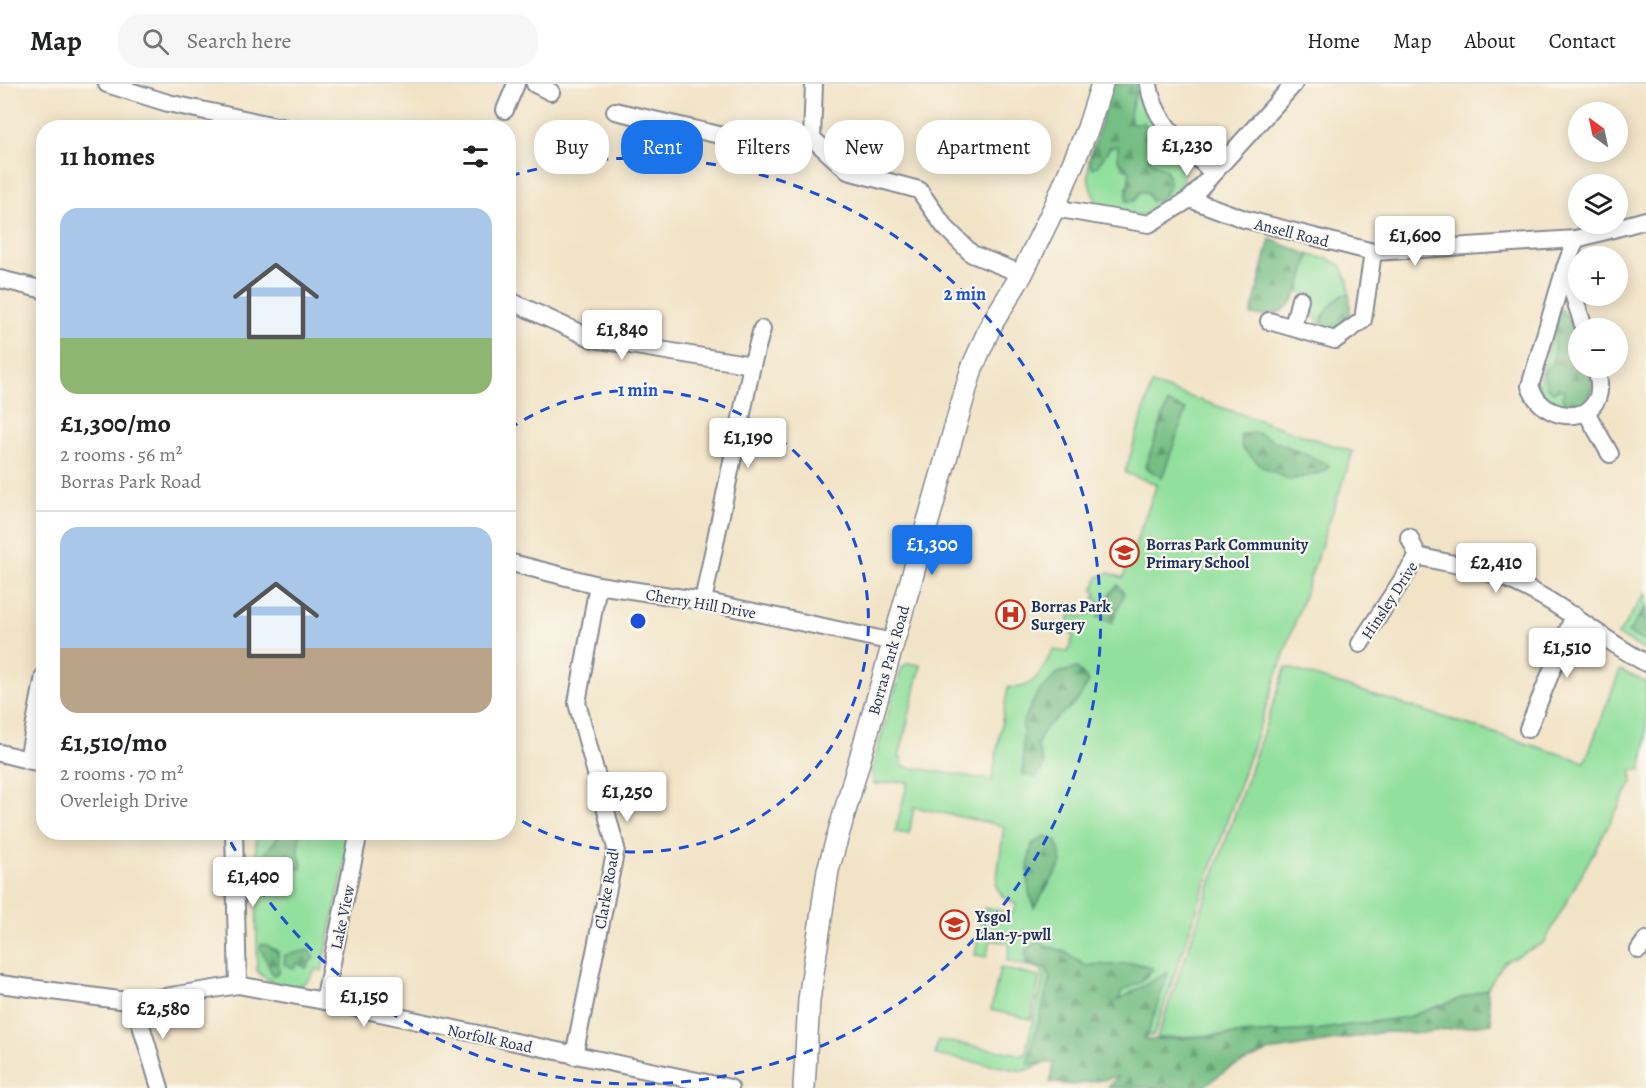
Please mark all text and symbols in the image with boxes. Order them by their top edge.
search box [118,14,538,68]
text: Map [30,22,82,60]
icon: search [139,25,172,58]
text: Search here [187,26,291,56]
text: Home [1307,27,1360,55]
text: Map [1393,27,1431,55]
text: About [1464,27,1516,55]
text: Contact [1549,27,1616,55]
north arrow [1568,102,1628,162]
map controls [1568,102,1628,378]
chip: Buy [534,120,609,174]
chip: Rent [621,120,703,174]
chip: Filters [715,120,812,174]
chip: New [824,120,904,174]
chip: Apartment [916,120,1051,174]
pin: £1,230 [1138,126,1236,177]
text: £1,230 [1161,132,1213,159]
text: 11 homes [60,139,155,174]
icon: filters [459,140,492,173]
button: layers [1568,174,1628,234]
street label: Ansell Road [1251,213,1332,253]
pin: £1,600 [1366,216,1464,267]
text: £1,600 [1389,222,1441,249]
button: + [1568,246,1628,306]
icon: home [222,247,330,355]
text: 2 min [944,282,986,306]
pin: £1,840 [573,310,671,361]
text: £1,840 [596,316,648,343]
button: − [1568,318,1628,378]
text: 1 min [618,378,658,402]
text: £1,300/mo [60,406,171,441]
pin: £1,190 [699,418,797,469]
text: £1,190 [723,424,773,451]
text: 2 rooms · 56 m² [60,441,182,468]
text: Borras Park Road [60,468,201,495]
pin: £1,300 [883,525,981,576]
text: £1,300 [906,531,958,558]
place label: Borras Park Community Primary School [1146,534,1309,574]
school or university icon: Borras Park Community Primary School [1109,537,1141,569]
pin: £2,410 [1447,543,1545,594]
text: £2,410 [1470,549,1522,576]
street label: Hinsley Drive [1356,557,1423,644]
icon: home [222,566,330,674]
street label: Cherry Hill Drive [644,583,758,625]
place label: Borras Park Surgery [1031,596,1111,636]
hospital icon: Borras Park Surgery [994,599,1026,631]
street label: Borras Park Road [863,603,915,718]
centre of rings [628,611,648,631]
pin: £1,510 [1518,628,1616,679]
text: £1,510 [1543,634,1591,661]
text: £1,510/mo [60,725,167,760]
text: 2 rooms · 70 m² [60,760,184,787]
pin: £1,250 [578,772,676,823]
text: £1,250 [601,778,653,805]
text: Overleigh Drive [60,787,188,814]
street label: Clarke Road [589,849,625,931]
pin: £1,400 [204,857,302,908]
text: £1,400 [227,863,279,890]
street label: Lake View [325,882,361,952]
place label: Ysgol Llan-y-pwll [974,906,1052,946]
school or university icon: Ysgol Llan-y-pwll [938,909,970,941]
pin: £1,150 [315,977,413,1028]
text: £1,150 [340,983,388,1010]
pin: £2,580 [114,989,212,1040]
text: £2,580 [136,995,190,1022]
street label: Norfolk Road [445,1019,535,1059]

